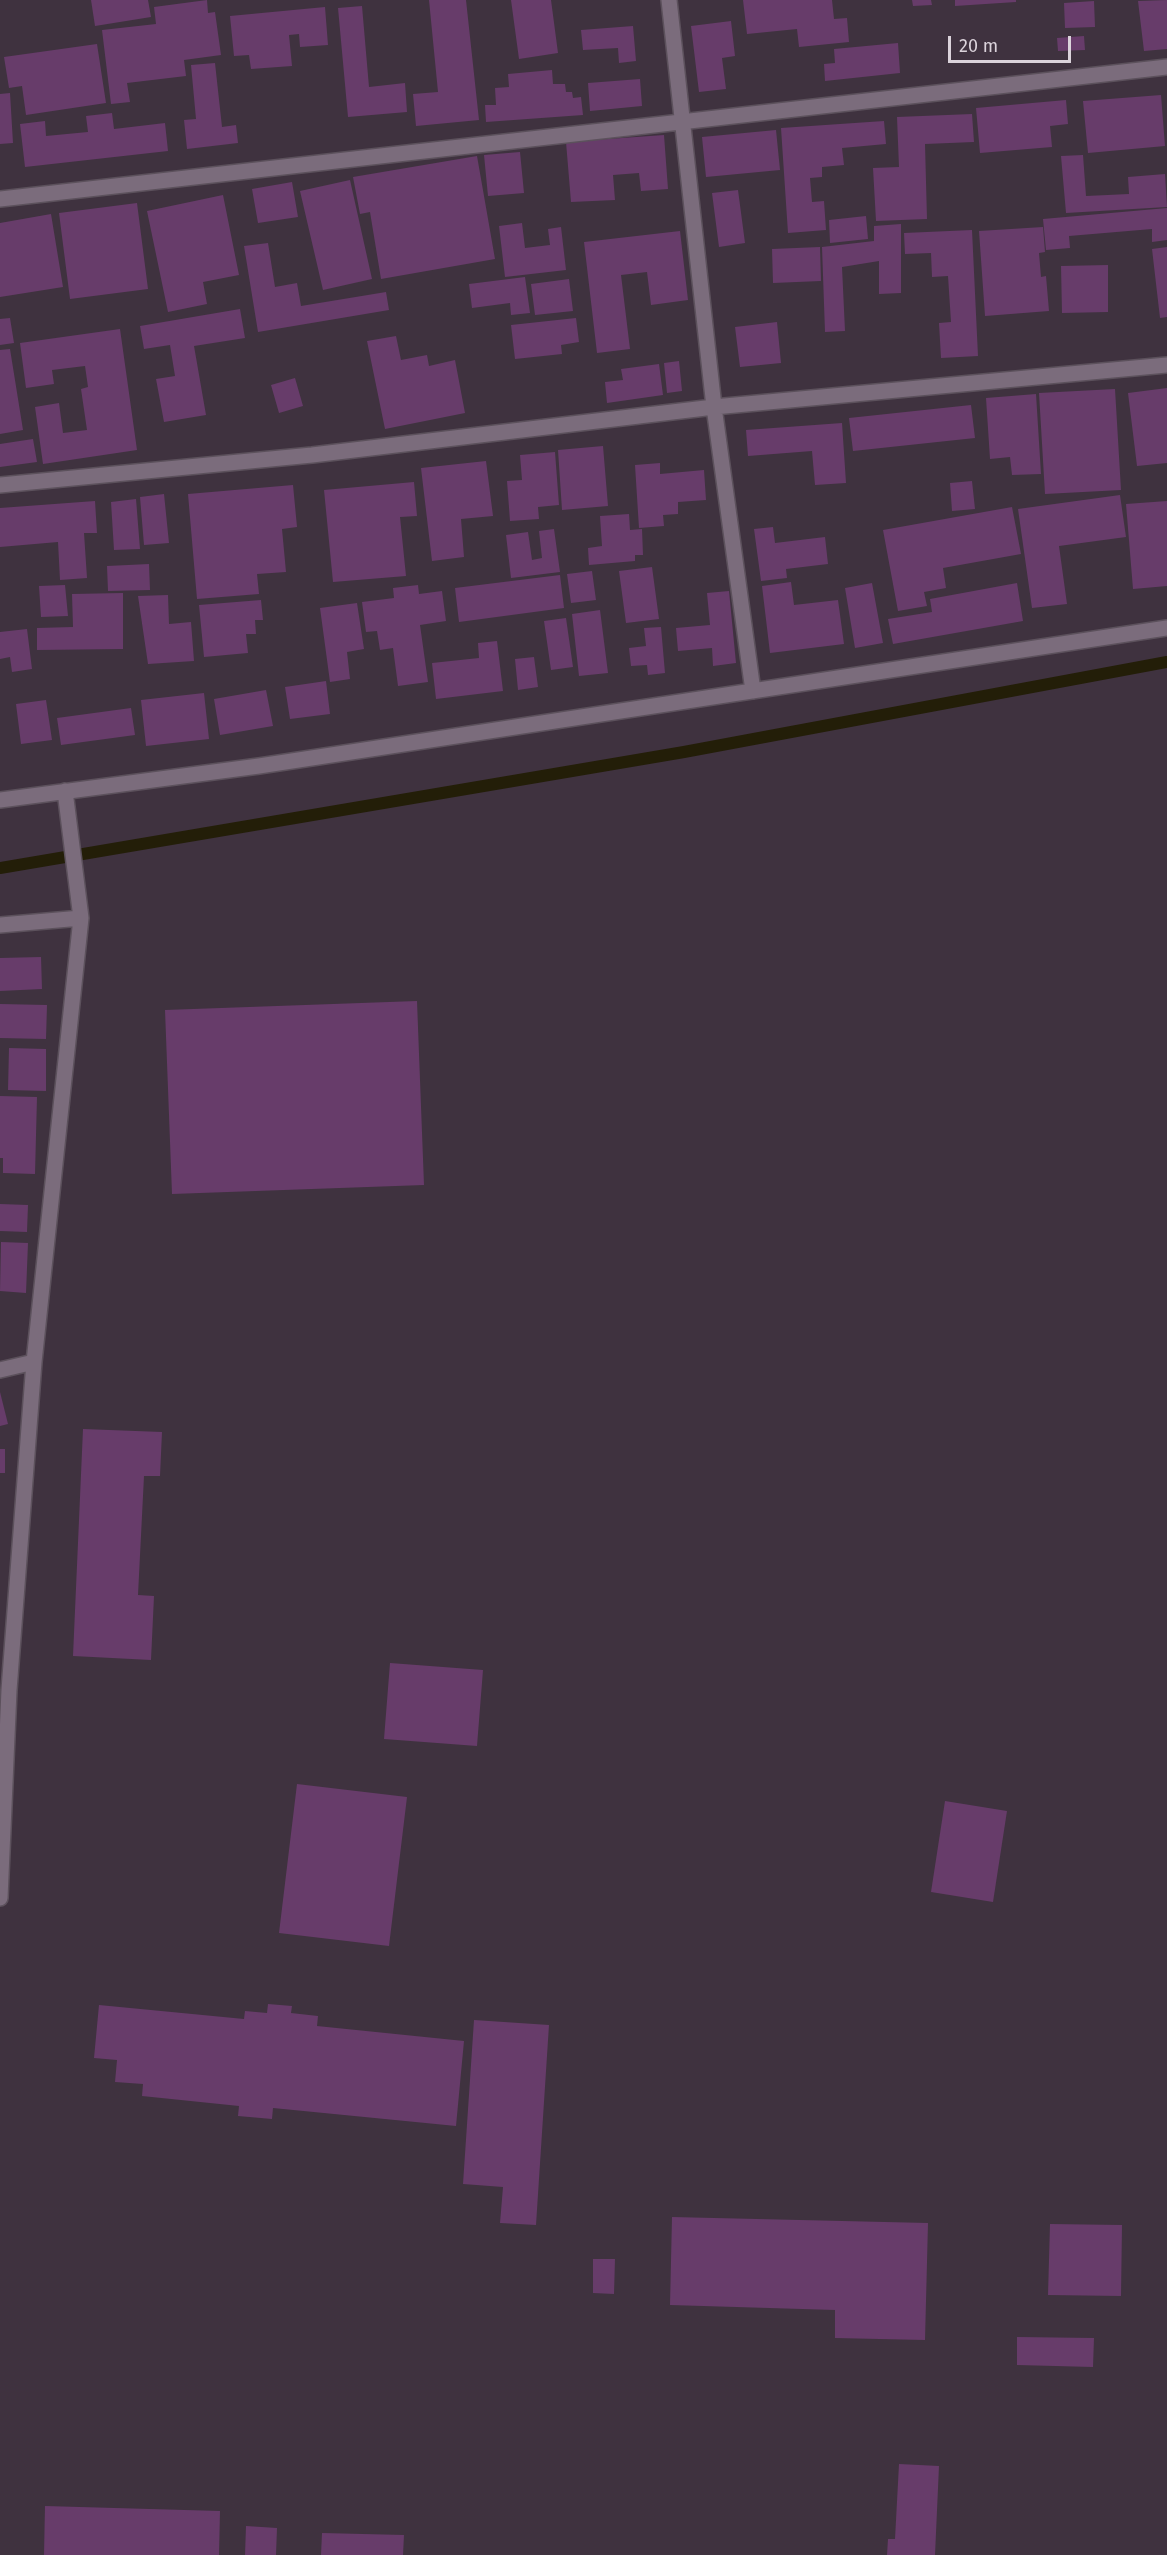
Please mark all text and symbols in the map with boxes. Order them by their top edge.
scale bar [951,24,1074,62]
text: 20 m [959,35,998,57]

